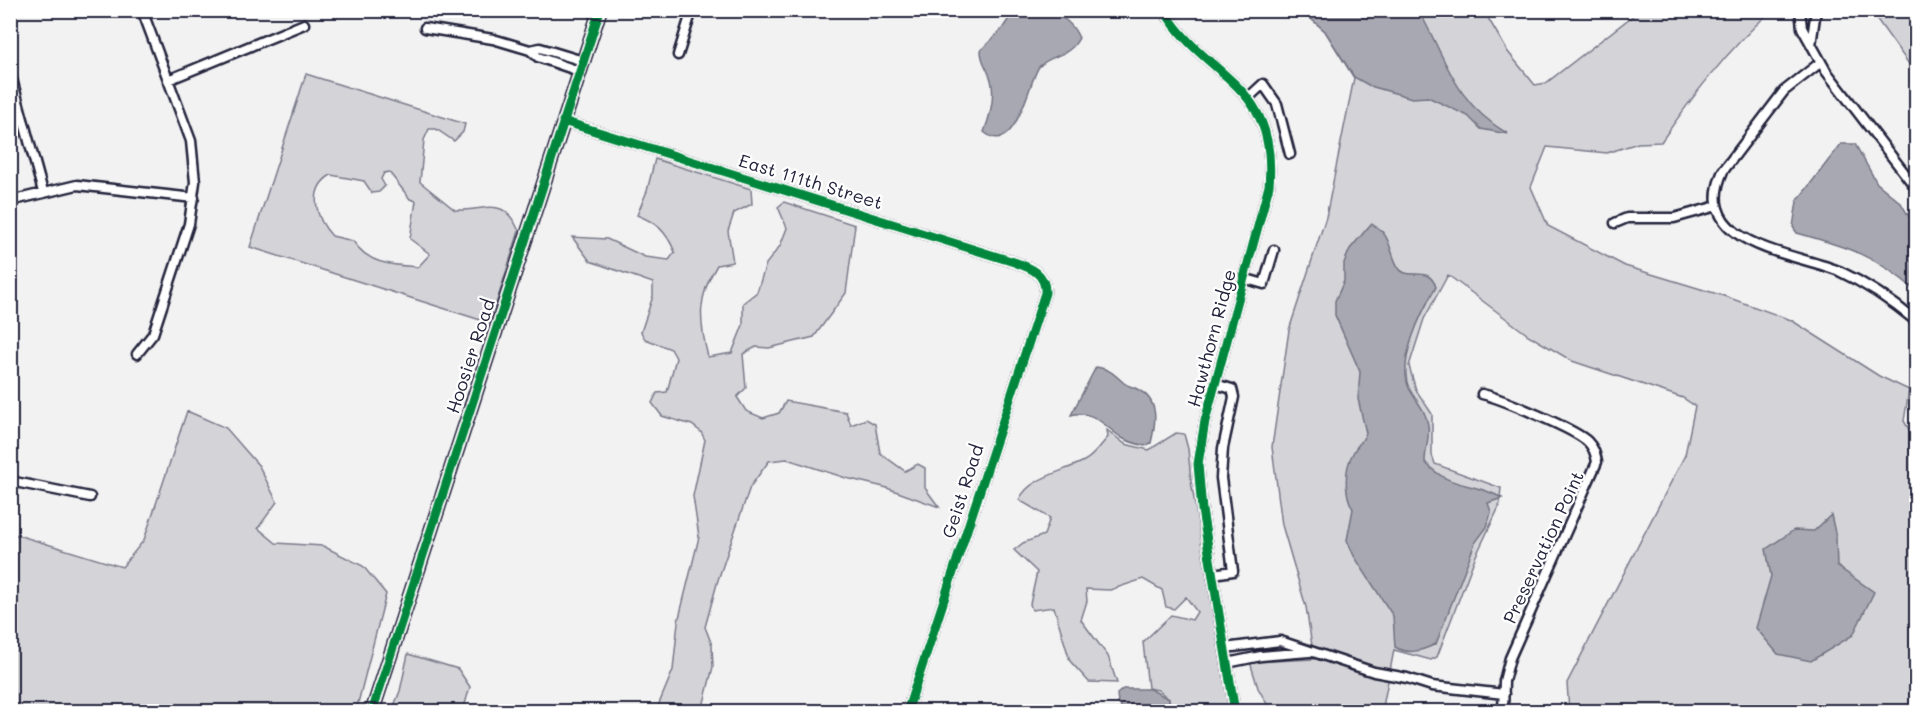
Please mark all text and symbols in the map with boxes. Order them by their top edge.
street label: East 111th Street [736,148,886,214]
street label: Hawthorn Ridge [1181,267,1241,409]
street label: Hoosier Road [440,296,500,416]
street label: Geist Road [936,441,988,541]
street label: Preservation Point [1497,467,1589,627]

